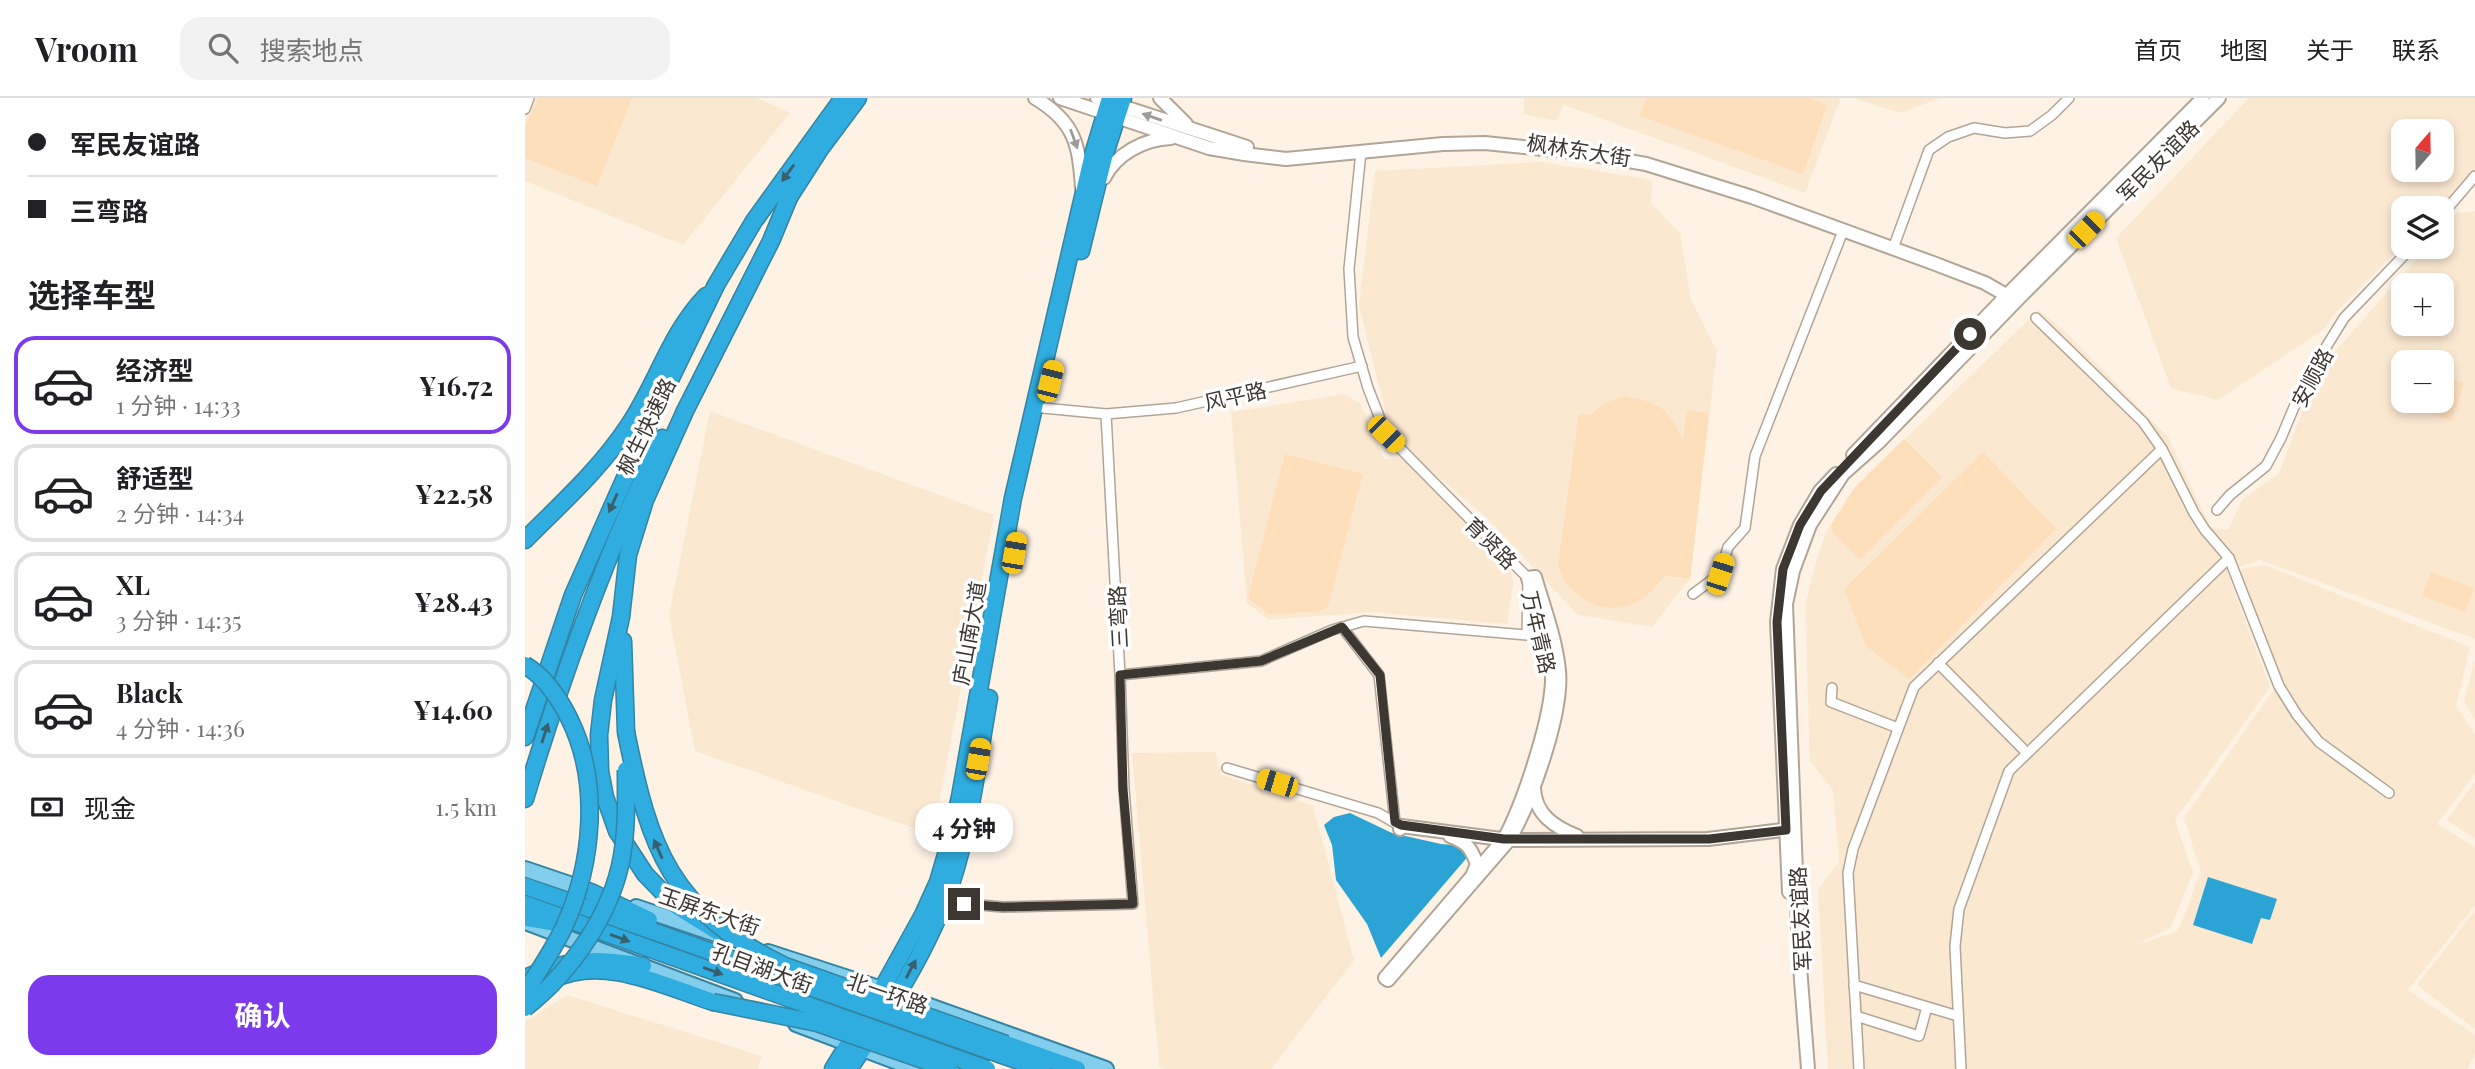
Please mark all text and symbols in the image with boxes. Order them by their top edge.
search box [180,17,670,80]
text: Vroom [35,26,138,70]
icon: search [204,29,242,67]
text: 搜索地点 [260,32,364,67]
text: 首页 [2134,33,2182,65]
text: 地图 [2220,33,2268,65]
text: 关于 [2306,33,2354,65]
text: 联系 [2392,33,2440,65]
one-way arrow [1142,111,1163,122]
street label: 军民友谊路 [2110,113,2204,207]
north arrow [2391,119,2453,182]
map controls [2391,119,2454,413]
text: 军民友谊路 [70,126,200,161]
street label: 枫林东大街 [1525,127,1633,171]
one-way arrow [1069,129,1080,150]
one-way arrow [781,164,795,182]
text: 三弯路 [70,193,148,228]
button: layers [2391,196,2454,259]
car [2064,208,2109,252]
text: 选择车型 [28,272,156,315]
button: + [2391,273,2454,336]
route start [1954,318,1986,350]
street label: 安顺路 [2284,343,2338,411]
button: − [2391,350,2454,413]
text: 经济型 [116,352,194,387]
icon: car [32,354,95,417]
car [1035,358,1066,404]
text: ¥16.72 [419,368,493,403]
street label: 枫生快速路 [609,373,681,479]
street label: 风平路 [1201,374,1269,416]
text: 1 分钟 · 14:33 [116,389,241,420]
car [1364,412,1409,456]
text: 舒适型 [116,460,194,495]
icon: car [32,462,95,525]
text: ¥22.58 [415,476,493,511]
one-way arrow [607,492,618,513]
text: 2 分钟 · 14:34 [116,497,244,528]
street label: 育贤路 [1460,510,1524,574]
car [1001,530,1028,576]
car [1704,551,1737,597]
text: XL [116,567,150,602]
icon: car [32,570,95,633]
street label: 庐山南大道 [945,579,991,687]
text: ¥28.43 [414,584,493,619]
street label: 三弯路 [1101,585,1133,649]
street label: 万年青路 [1517,588,1563,676]
text: 3 分钟 · 14:35 [116,604,242,635]
text: Black [116,675,183,710]
icon: car [32,678,95,741]
text: ¥14.60 [413,692,493,727]
text: 4 分钟 · 14:36 [116,712,245,743]
one-way arrow [540,723,551,744]
car [965,736,992,782]
car [1254,767,1301,799]
icon: cash [28,788,66,826]
text: 现金 [84,790,136,825]
text: 1.5 km [435,791,497,822]
callout: 4 分钟 [915,802,1013,852]
text: 4 分钟 [932,812,996,843]
one-way arrow [652,839,664,859]
street label: 军民友谊路 [1782,866,1816,972]
street label: 玉屏东大街 [656,880,764,940]
route end [948,888,980,920]
one-way arrow [610,933,631,944]
street label: 孔目湖大街 [709,936,817,998]
one-way arrow [905,959,916,979]
street label: 北一环路 [844,965,932,1019]
one-way arrow [702,966,723,977]
button: 确认 [28,975,497,1055]

